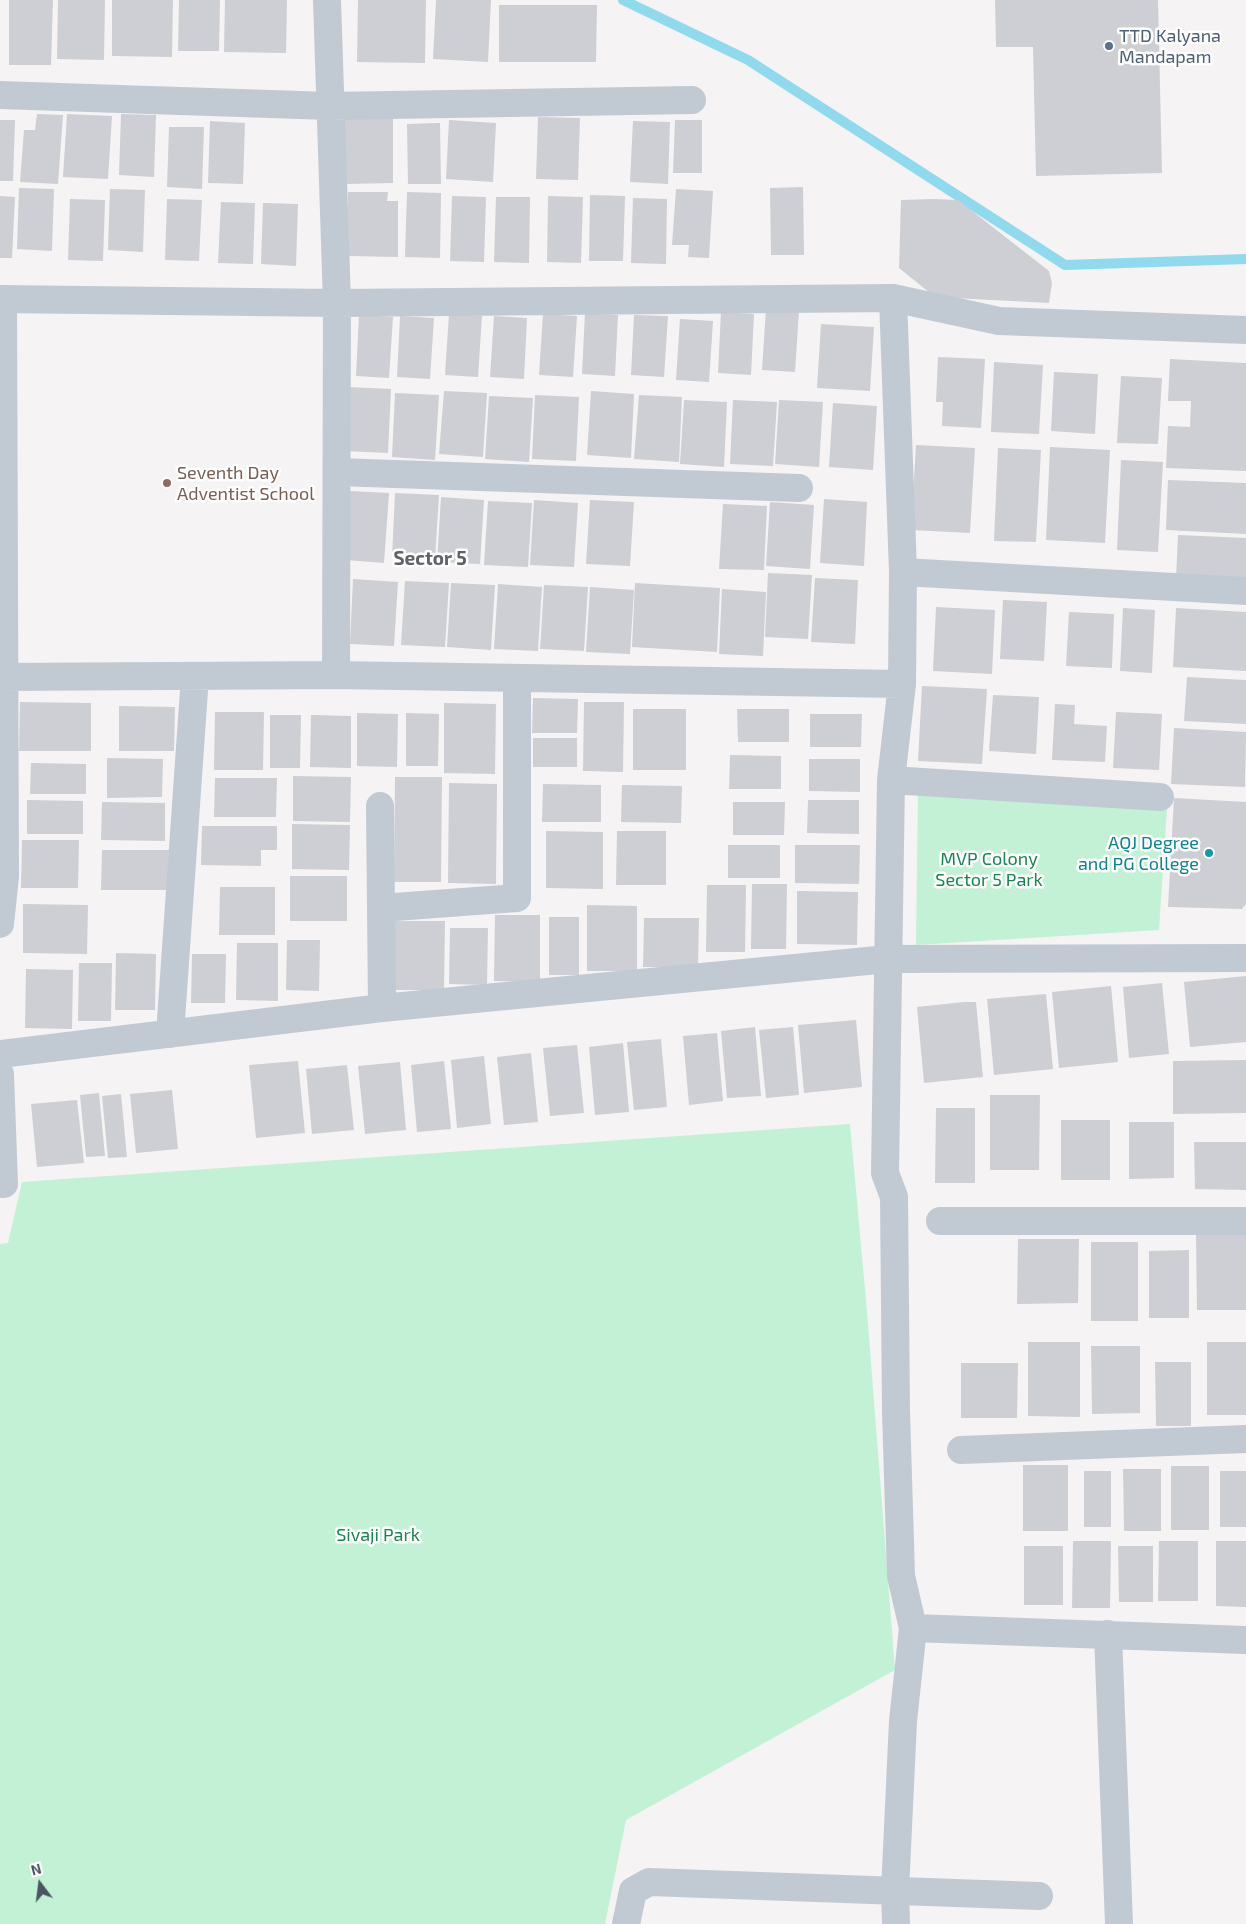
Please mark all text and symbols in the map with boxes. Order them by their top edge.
place label: TTD Kalyana Mandapam [1119,25,1221,68]
marker: TTD Kalyana Mandapam [1103,40,1115,52]
place label: Seventh Day Adventist School [177,462,315,504]
marker: Seventh Day Adventist School [161,477,173,489]
district label: Sector 5 [393,548,467,570]
place label: AQJ Degree and PG College [1078,832,1199,874]
marker: AQJ Degree and PG College [1203,847,1215,859]
park label: MVP Colony Sector 5 Park [935,848,1043,891]
park label: Sivaji Park [336,1524,420,1546]
north arrow [15,1859,65,1909]
text: N [29,1860,43,1879]

